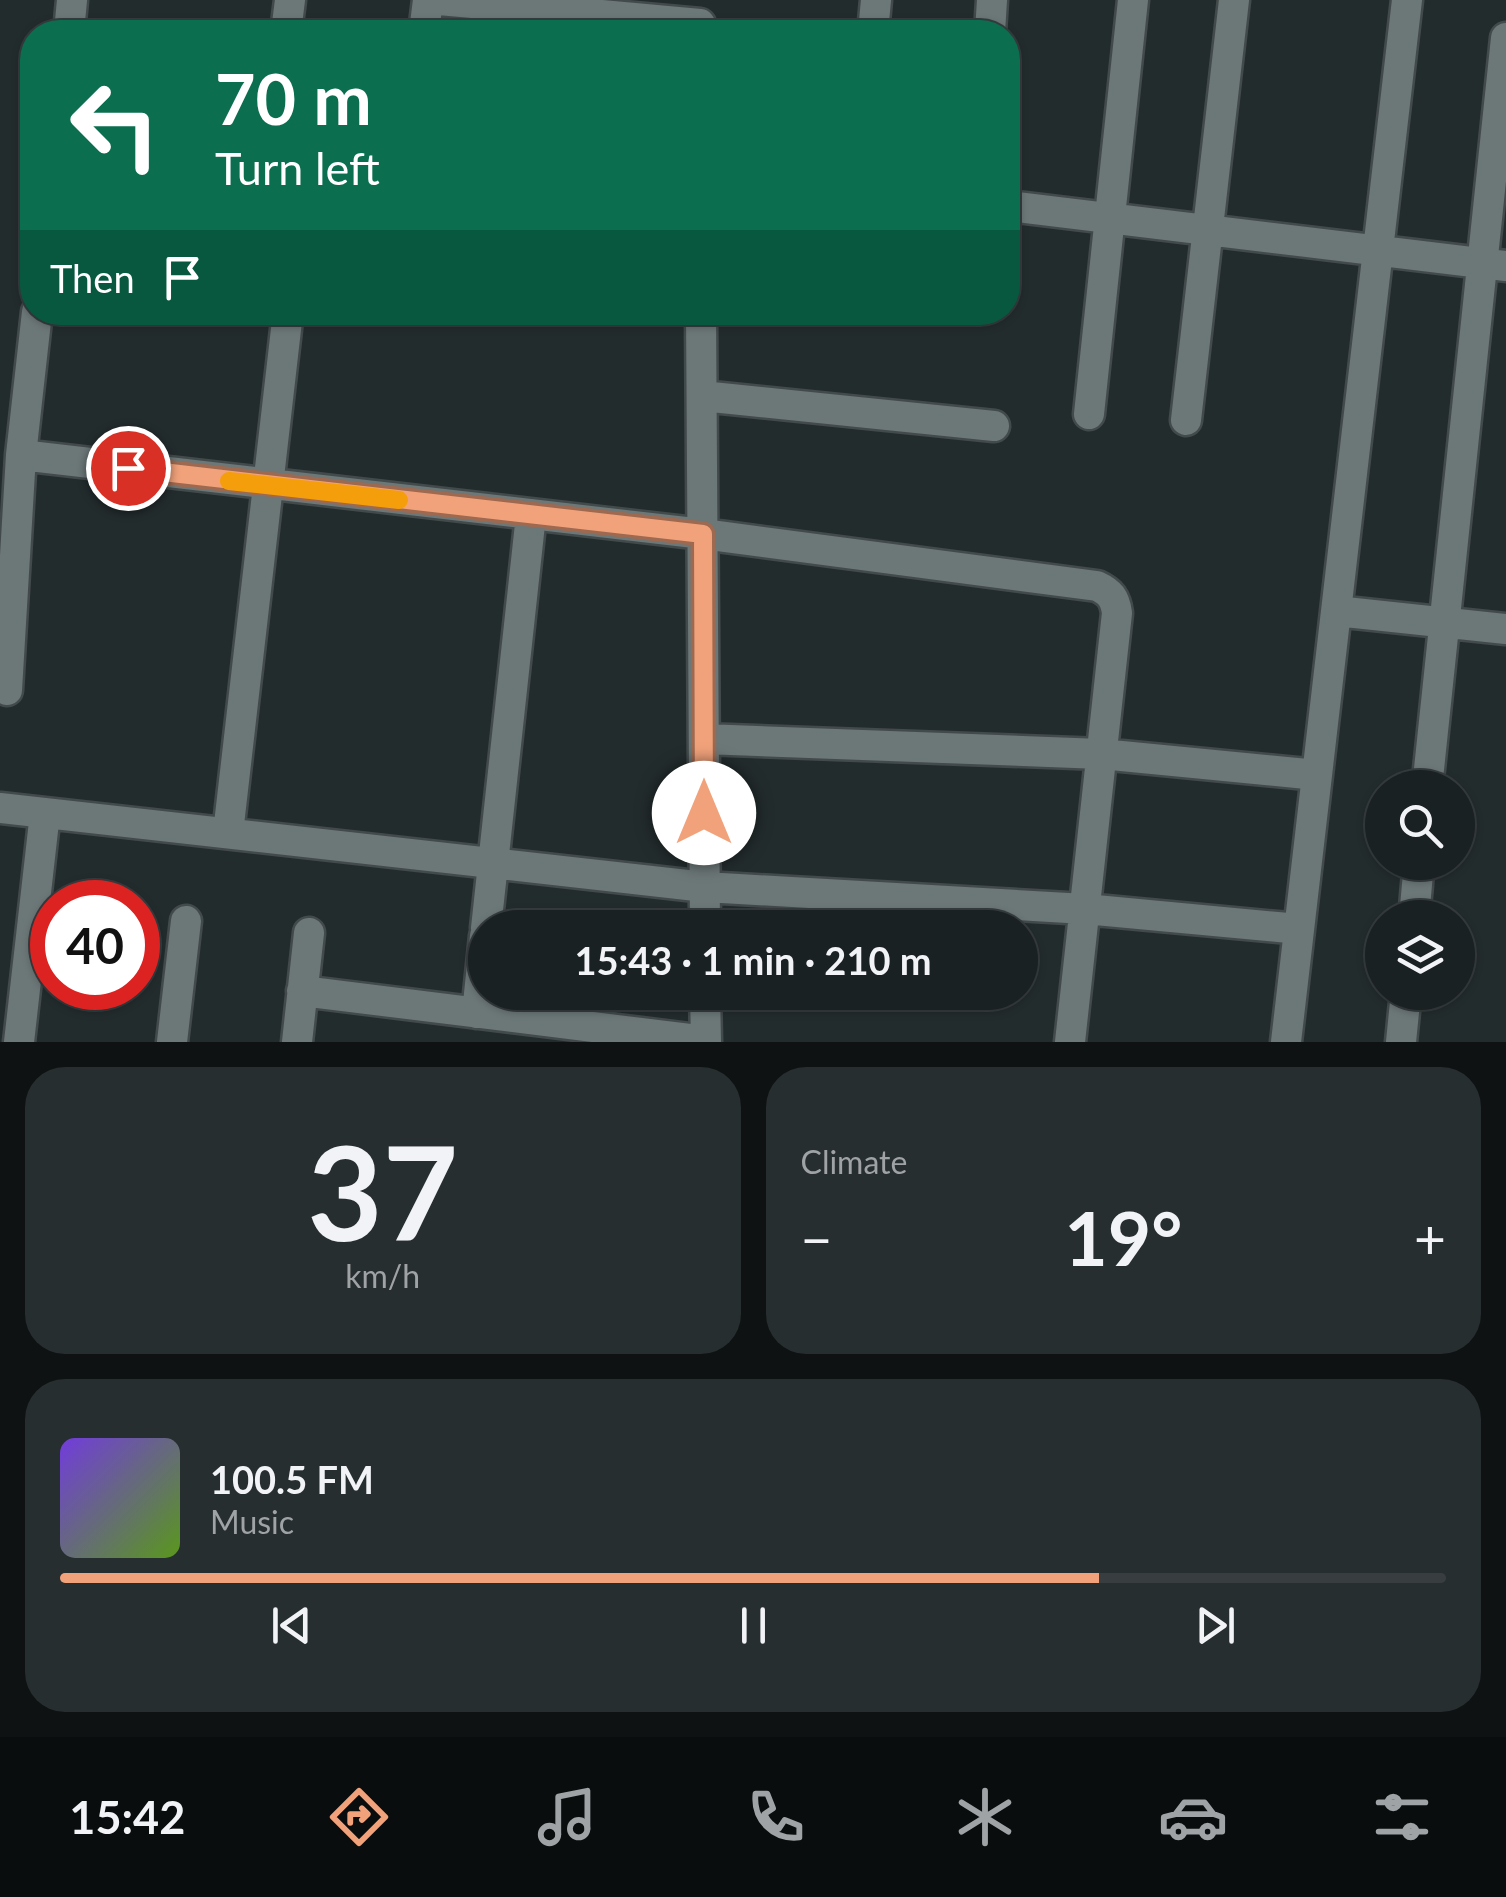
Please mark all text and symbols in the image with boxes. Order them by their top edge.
text: 70 m [215,56,372,140]
icon: left [50,60,180,190]
text: Turn left [215,141,380,195]
icon: arrive [155,250,210,305]
text: Then [50,255,135,301]
pin [86,426,171,511]
icon: arrive [101,441,156,496]
position arrow [652,761,756,865]
map controls [1365,770,1475,1010]
button: search [1365,770,1475,880]
speed limit sign: 40 [30,880,160,1010]
button: layers [1365,900,1475,1010]
text: 15:43 · 1 min · 210 m [574,937,932,983]
text: 37 [307,1113,458,1269]
text: Climate [801,1142,907,1181]
text: 19° [1064,1192,1182,1282]
text: − [801,1205,832,1271]
text: + [1414,1205,1446,1271]
text: km/h [345,1256,420,1295]
text: 100.5 FM [210,1456,374,1502]
text: Music [210,1502,294,1541]
icon: previous [264,1598,319,1653]
icon: pause [726,1598,781,1653]
icon: next [1188,1598,1243,1653]
icon: directions [324,1782,394,1852]
icon: music [532,1782,602,1852]
icon: phone [741,1782,811,1852]
icon: climate [950,1782,1020,1852]
icon: car [1158,1782,1228,1852]
icon: filters [1367,1782,1437,1852]
text: 15:42 [69,1790,185,1844]

